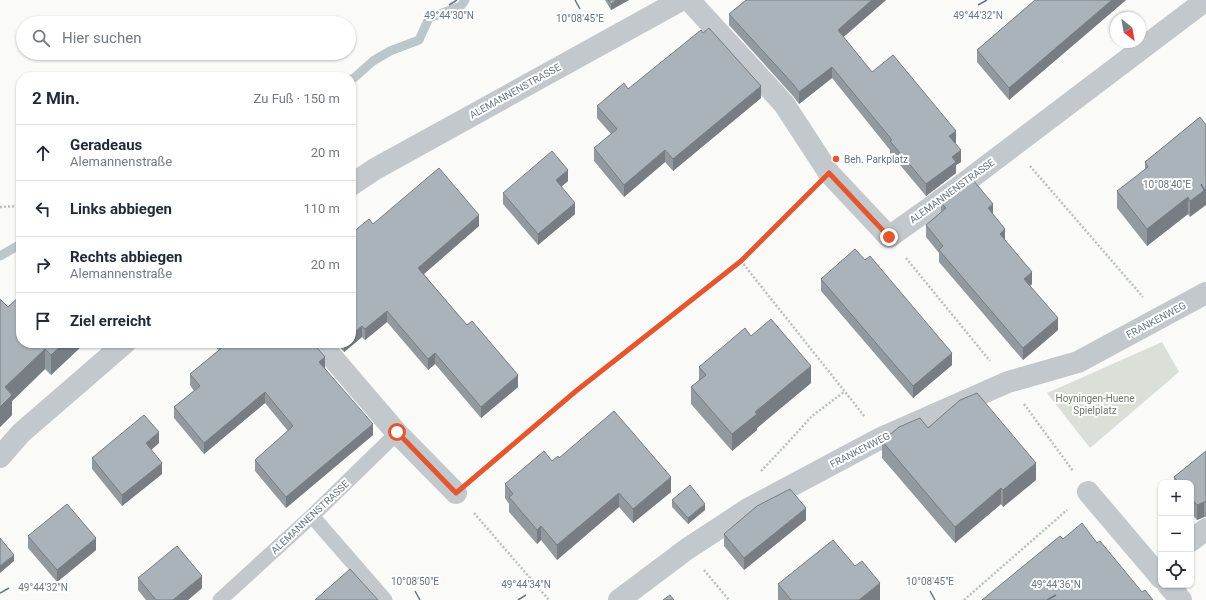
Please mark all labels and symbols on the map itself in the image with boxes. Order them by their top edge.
text: 49°44'30"N [424,10,474,21]
text: 49°44'32"N [953,10,1003,21]
north arrow [1110,12,1146,48]
text: 10°08'45"E [556,13,604,24]
street label: ALEMANNENSTRASSE [468,61,563,121]
marker: Beh. Parkplatz [831,154,841,164]
place label: Beh. Parkplatz [844,154,908,165]
street label: ALEMANNENSTRASSE [907,156,997,225]
text: 10°08'40"E [1143,179,1191,190]
route end [880,228,898,246]
street label: FRANKENWEG [1124,300,1188,340]
park label: Hoyningen-Huene Spielplatz [1056,393,1134,416]
route start [388,423,406,441]
street label: FRANKENWEG [828,430,892,470]
street label: ALEMANNENSTRASSE [269,478,351,556]
text: 10°08'50"E [391,576,439,587]
text: 10°08'45"E [906,576,954,587]
text: 49°44'34"N [501,579,551,590]
text: 49°44'36"N [1031,579,1081,590]
text: 49°44'32"N [18,582,68,593]

